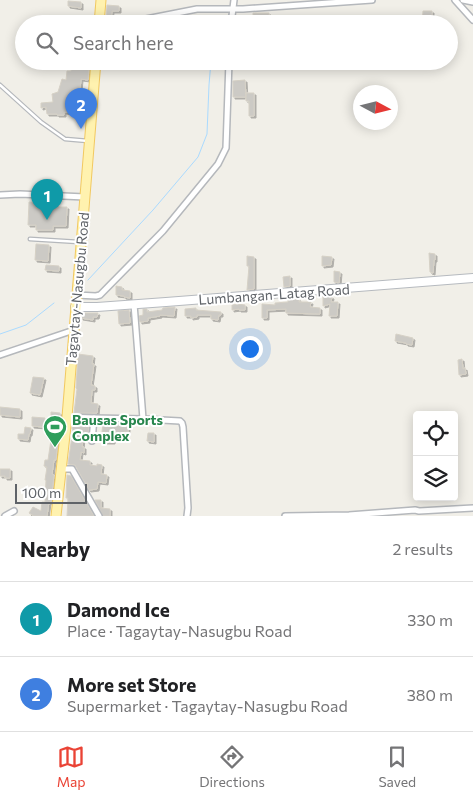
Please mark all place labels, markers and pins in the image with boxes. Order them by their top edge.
pin: 2 [65,88,97,129]
pin: 1 [31,179,63,220]
place label: Bausas Sports Complex [72,411,163,444]
sports icon: Bausas Sports Complex [42,414,68,448]

